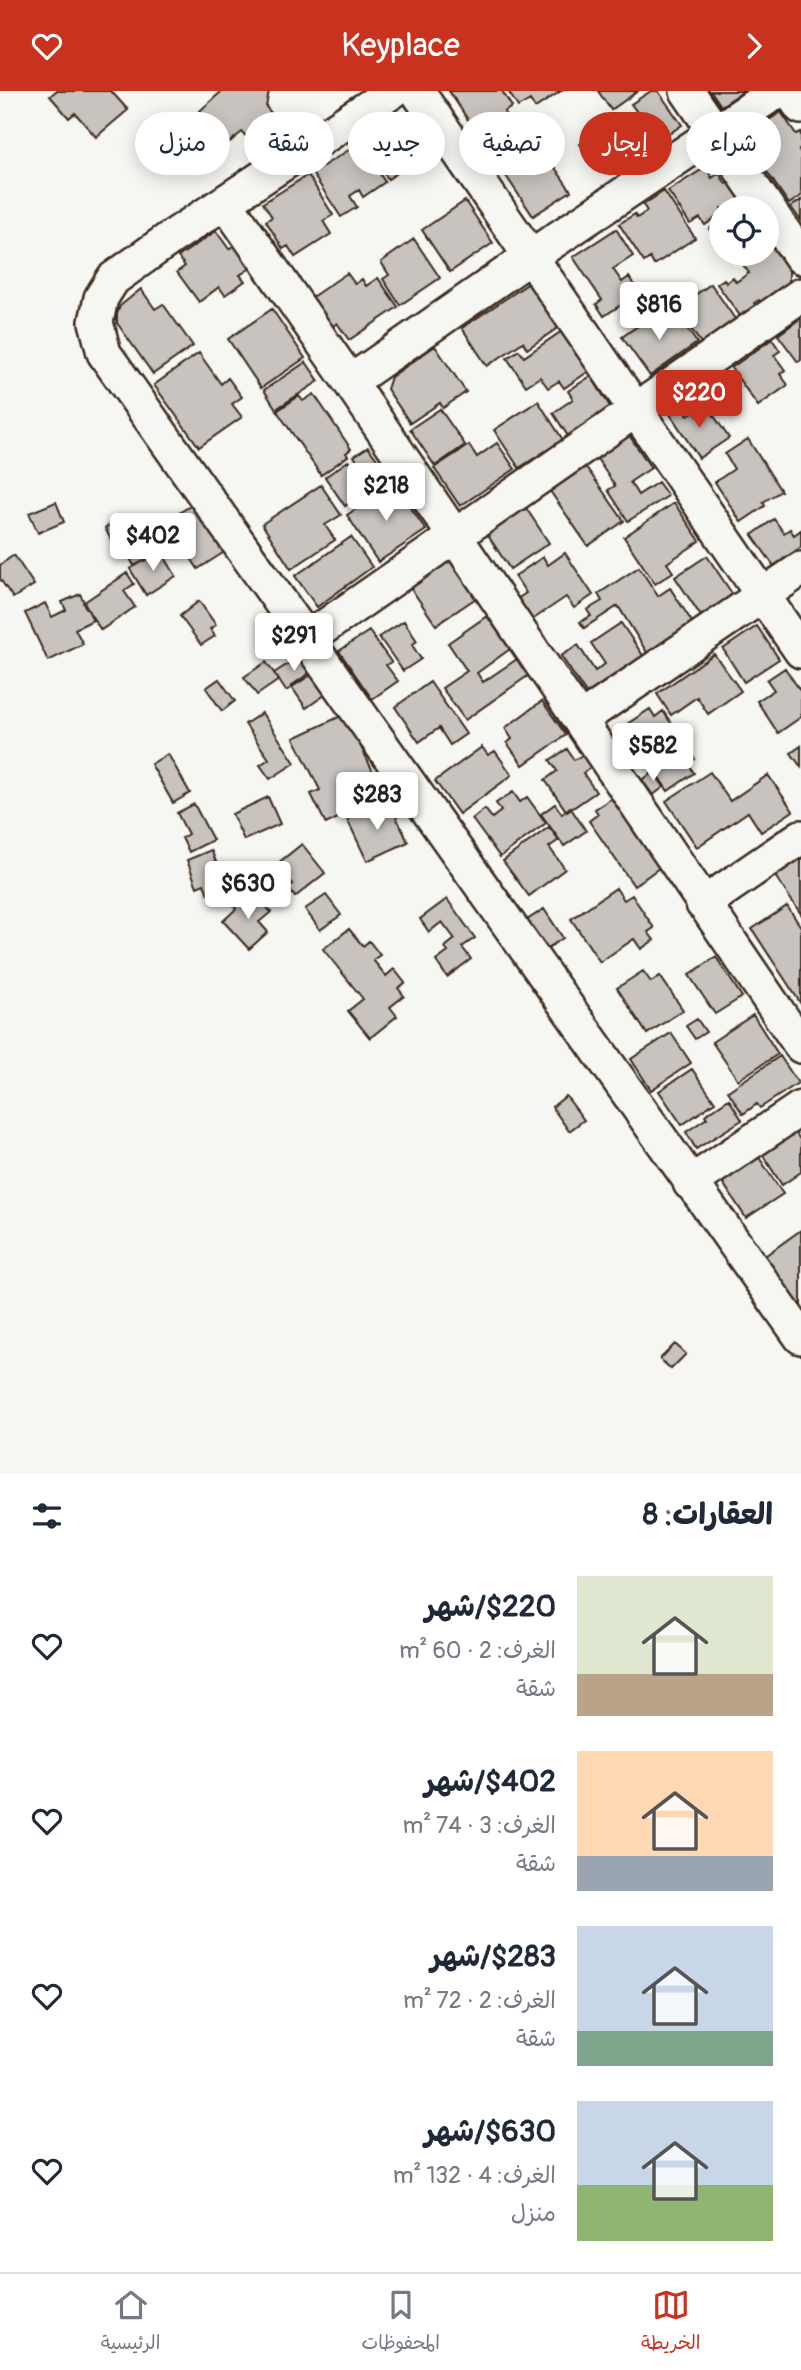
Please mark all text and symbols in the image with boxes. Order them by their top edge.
text: Keyplace [341,26,460,66]
icon: heart [28,27,66,65]
icon: forward [735,27,773,65]
chip: منزل [135,112,230,175]
chip: شقة [244,112,334,175]
chip: جديد [348,112,445,175]
chip: تصفية [459,112,565,175]
chip: إيجار [579,112,672,175]
chip: شراء [686,112,781,175]
map controls [709,196,779,266]
button: locate [709,196,779,266]
pin: $816 [618,282,700,342]
text: $816 [636,290,682,319]
pin: $220 [658,371,740,430]
text: $220 [672,378,726,407]
pin: $218 [345,463,427,523]
text: $218 [363,471,409,500]
pin: $402 [112,513,194,573]
text: $402 [126,521,180,550]
pin: $291 [253,613,335,673]
text: $291 [271,621,317,650]
pin: $582 [612,723,694,783]
text: $582 [628,731,678,760]
pin: $283 [336,773,418,832]
text: $283 [352,780,402,809]
pin: $630 [207,861,289,921]
text: $630 [221,869,275,898]
text: العقارات: 8 [643,1496,773,1533]
icon: filters [28,1497,66,1535]
text: $220/شهر [425,1588,556,1625]
icon: home [633,1604,717,1688]
icon: heart [28,1627,66,1665]
text: الغرف: 2 · 60 m² [399,1636,556,1665]
text: شقة [516,1674,556,1703]
text: $402/شهر [424,1763,556,1800]
icon: home [633,1779,717,1863]
icon: heart [28,1802,66,1840]
text: الغرف: 3 · 74 m² [403,1811,556,1840]
text: شقة [516,1849,556,1878]
text: $283/شهر [430,1938,556,1975]
icon: home [633,1954,717,2038]
icon: heart [28,1977,66,2015]
text: الغرف: 2 · 72 m² [403,1986,556,2015]
text: شقة [516,2024,556,2053]
text: $630/شهر [424,2113,556,2150]
icon: home [633,2129,717,2213]
icon: heart [28,2152,66,2190]
text: الغرف: 4 · 132 m² [393,2161,556,2190]
text: منزل [511,2199,556,2228]
tab: الرئيسية [101,2286,160,2359]
tab: المحفوظات [362,2286,440,2359]
tab: الخريطة [641,2286,700,2359]

